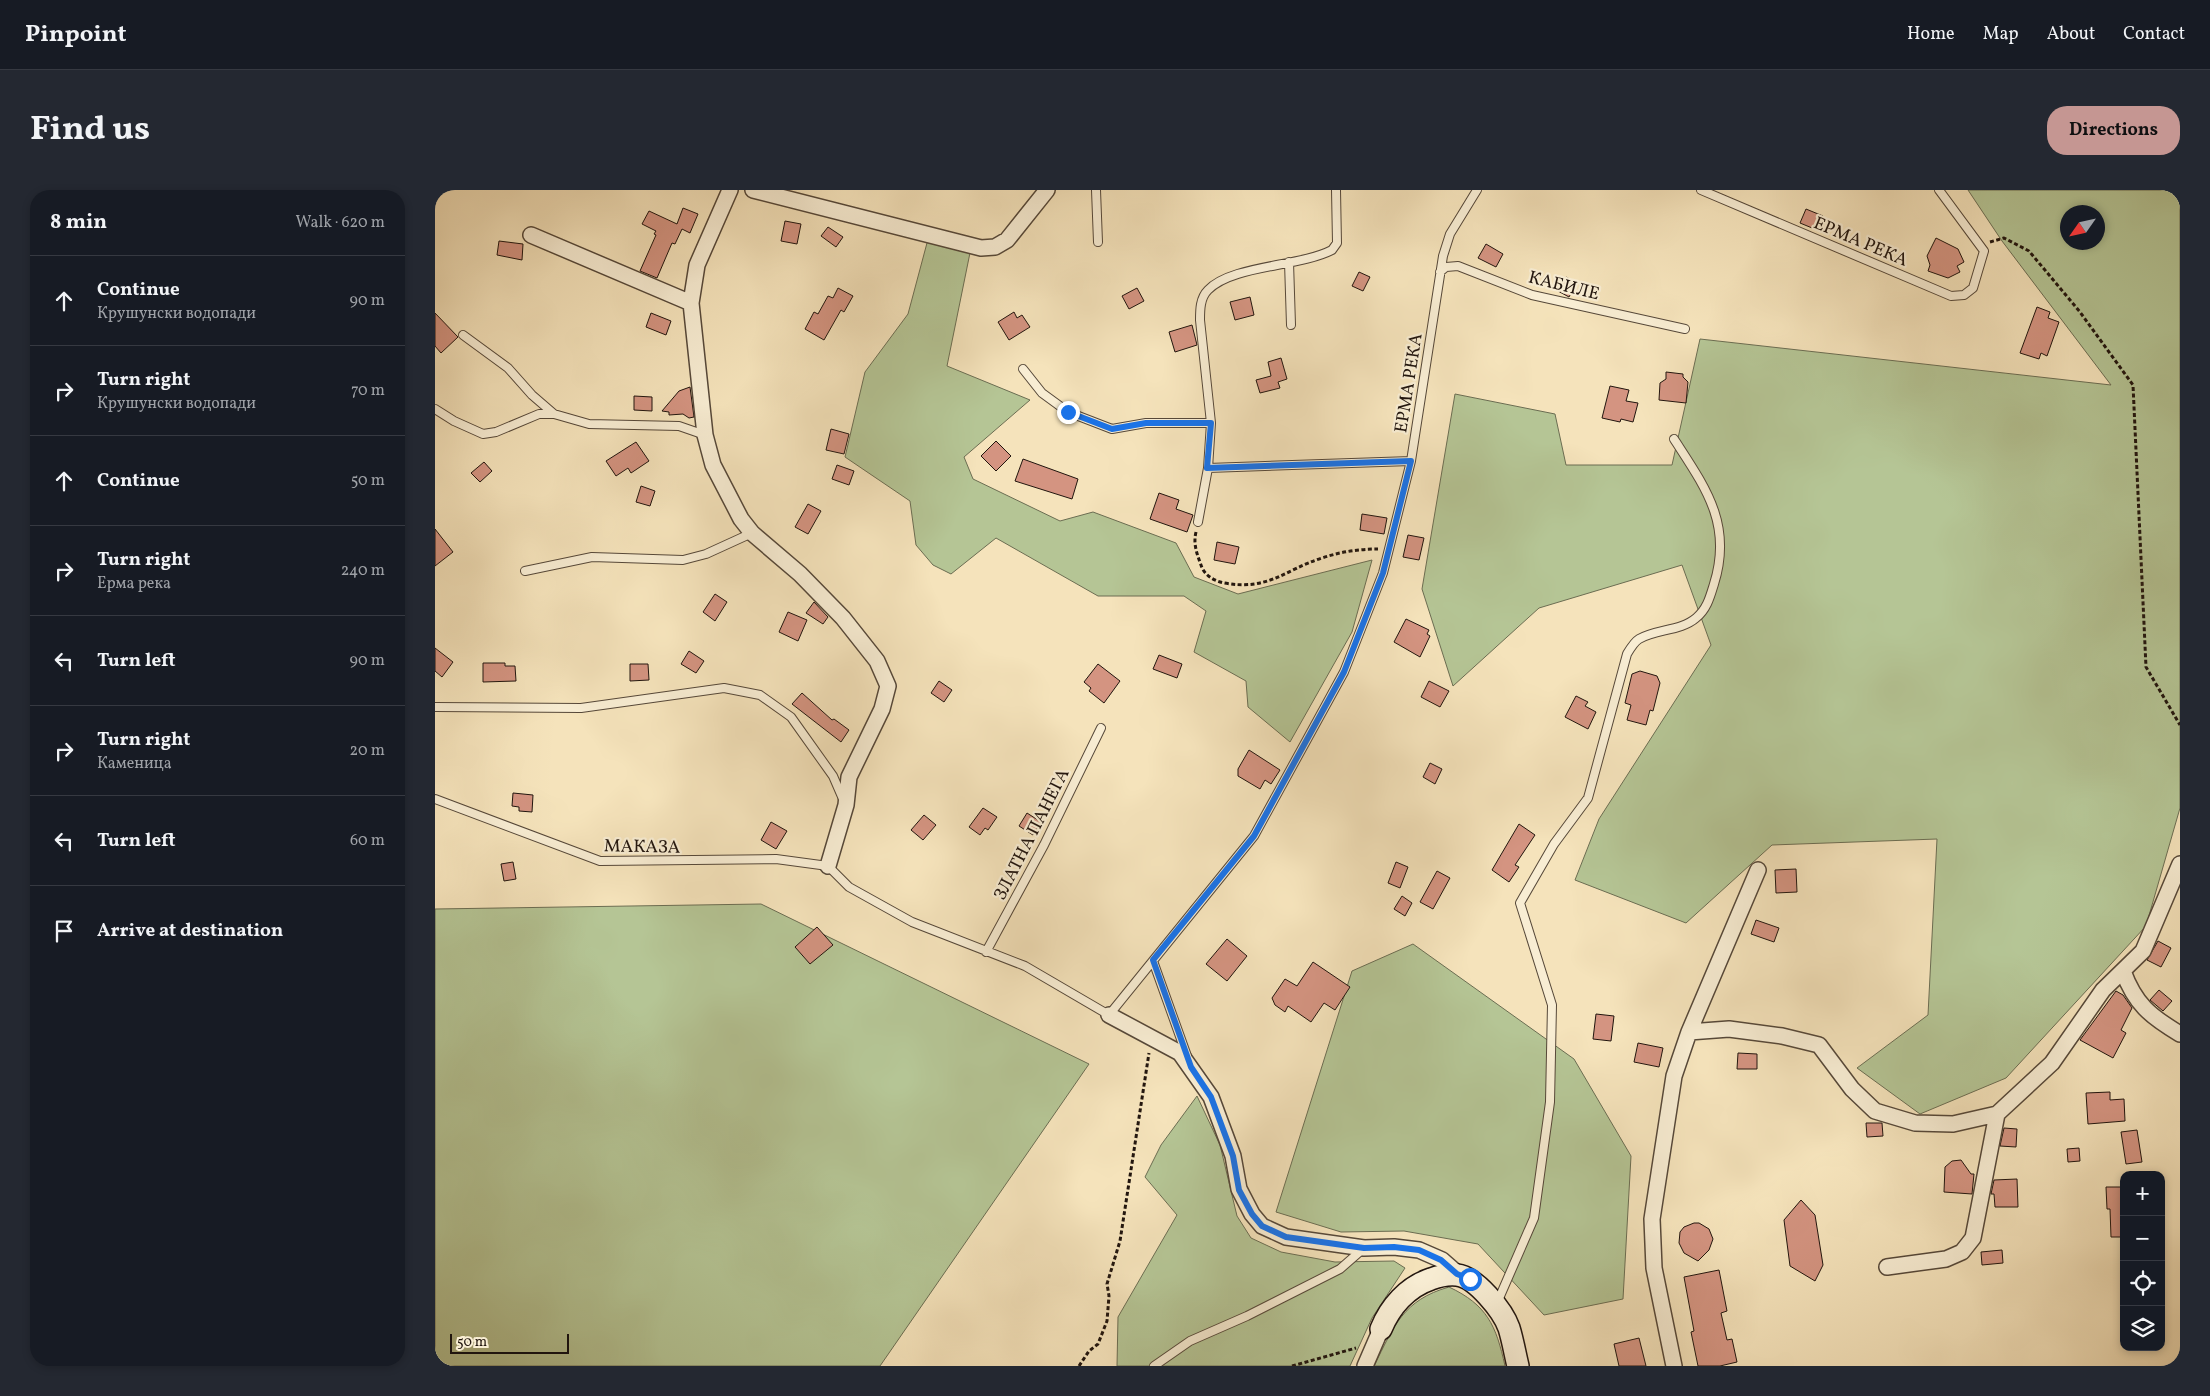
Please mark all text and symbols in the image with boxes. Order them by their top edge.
text: Pinpoint [25,18,127,52]
text: Home [1907,22,1955,47]
text: Map [1983,22,2019,47]
text: About [2047,22,2095,47]
text: Contact [2123,22,2185,47]
text: Find us [30,106,150,154]
button: Directions [2047,106,2180,155]
north arrow [2060,205,2105,250]
text: 8 min [50,208,107,237]
street label: ЕРМА РЕКА [1809,211,1912,274]
text: Walk · 620 m [296,212,385,234]
street label: КАБИЛЕ [1525,266,1602,307]
text: Continue [97,277,180,303]
icon: ahead [50,287,78,315]
text: 90 m [349,290,385,312]
text: Крушунски водопади [97,303,256,325]
street label: ЕРМА РЕКА [1389,331,1430,435]
text: Turn right [97,367,190,393]
icon: right [50,377,78,405]
text: 70 m [351,380,385,402]
text: Крушунски водопади [97,393,256,415]
route end [1057,401,1080,424]
icon: ahead [50,467,78,495]
text: Continue [97,468,180,494]
text: 50 m [351,470,385,492]
text: Turn right [97,547,190,573]
icon: right [50,557,78,585]
text: 240 m [341,560,385,582]
text: Ерма река [97,573,171,595]
icon: left [50,647,78,675]
text: Turn left [97,648,176,674]
text: 90 m [349,650,385,672]
text: Turn right [97,727,190,753]
icon: right [50,737,78,765]
text: 20 m [350,740,385,762]
text: Каменица [97,753,172,775]
street label: ЗЛАТНА ПАНЕГА [988,764,1077,905]
icon: left [50,827,78,855]
text: Turn left [97,828,176,854]
text: 60 m [350,830,385,852]
street label: МАКАЗА [604,834,681,861]
icon: arrive [50,917,78,945]
text: Arrive at destination [97,918,283,944]
map controls [2120,1171,2165,1351]
button: + [2120,1171,2165,1216]
button: − [2120,1216,2165,1261]
button: locate [2120,1261,2165,1306]
route start [1459,1268,1482,1291]
button: layers [2120,1306,2165,1351]
scale bar [450,1331,569,1354]
text: 50 m [457,1333,487,1352]

